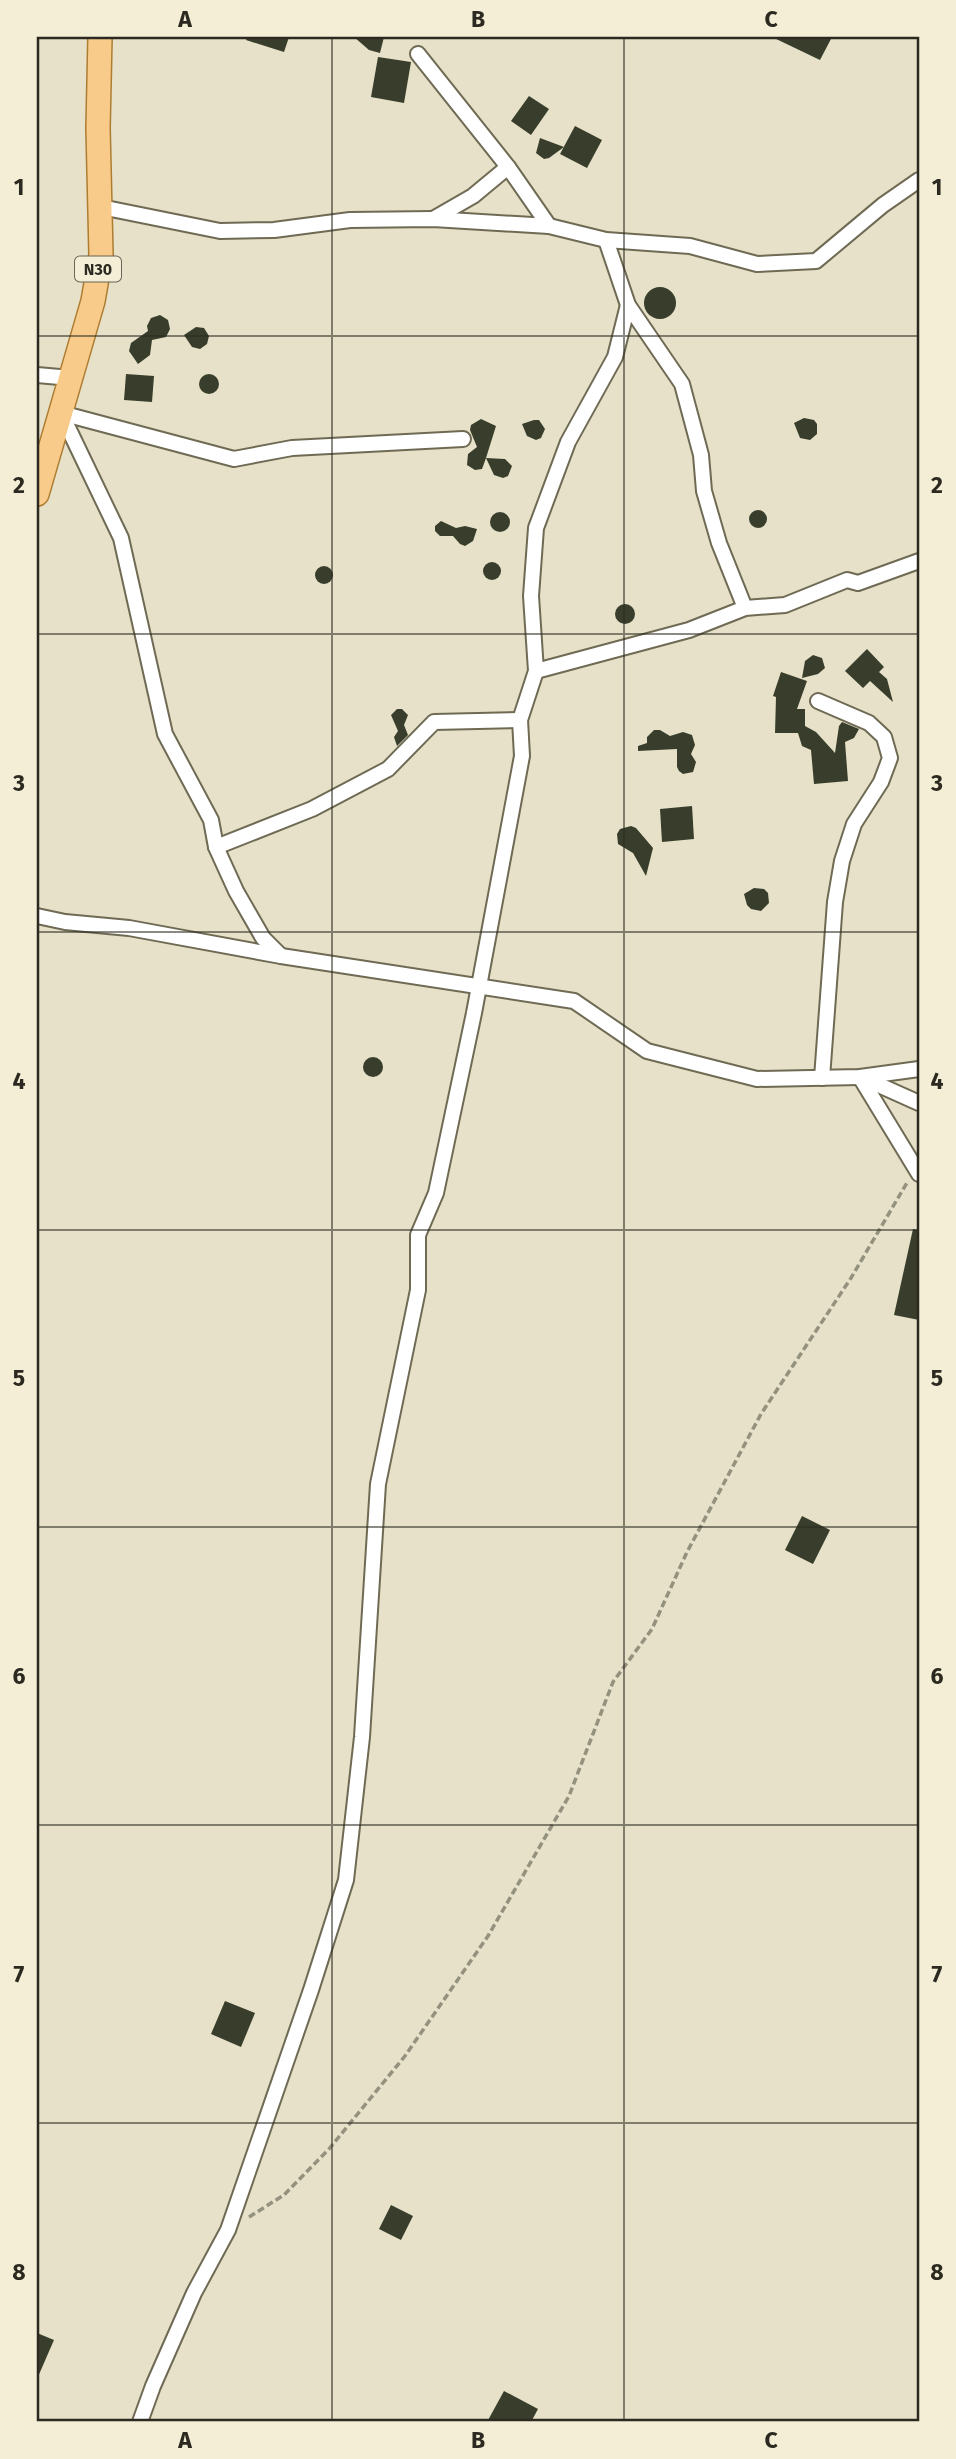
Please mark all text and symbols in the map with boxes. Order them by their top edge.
text: A [177,5,192,33]
text: B [471,5,485,33]
text: C [764,5,778,33]
text: 1 [14,173,24,201]
text: 1 [932,173,942,201]
road number: N30 [75,256,121,282]
text: 2 [13,471,25,499]
text: 2 [931,471,943,499]
text: 3 [12,769,25,797]
text: 3 [930,769,943,797]
text: 4 [13,1067,26,1095]
text: 4 [931,1067,944,1095]
text: 5 [13,1364,25,1392]
text: 5 [931,1364,943,1392]
text: 6 [13,1662,26,1690]
text: 6 [931,1662,944,1690]
text: 7 [14,1960,25,1988]
text: 7 [932,1960,943,1988]
text: 8 [12,2258,26,2286]
text: 8 [930,2258,944,2286]
text: A [177,2426,192,2454]
text: B [471,2426,485,2454]
text: C [764,2426,778,2454]

